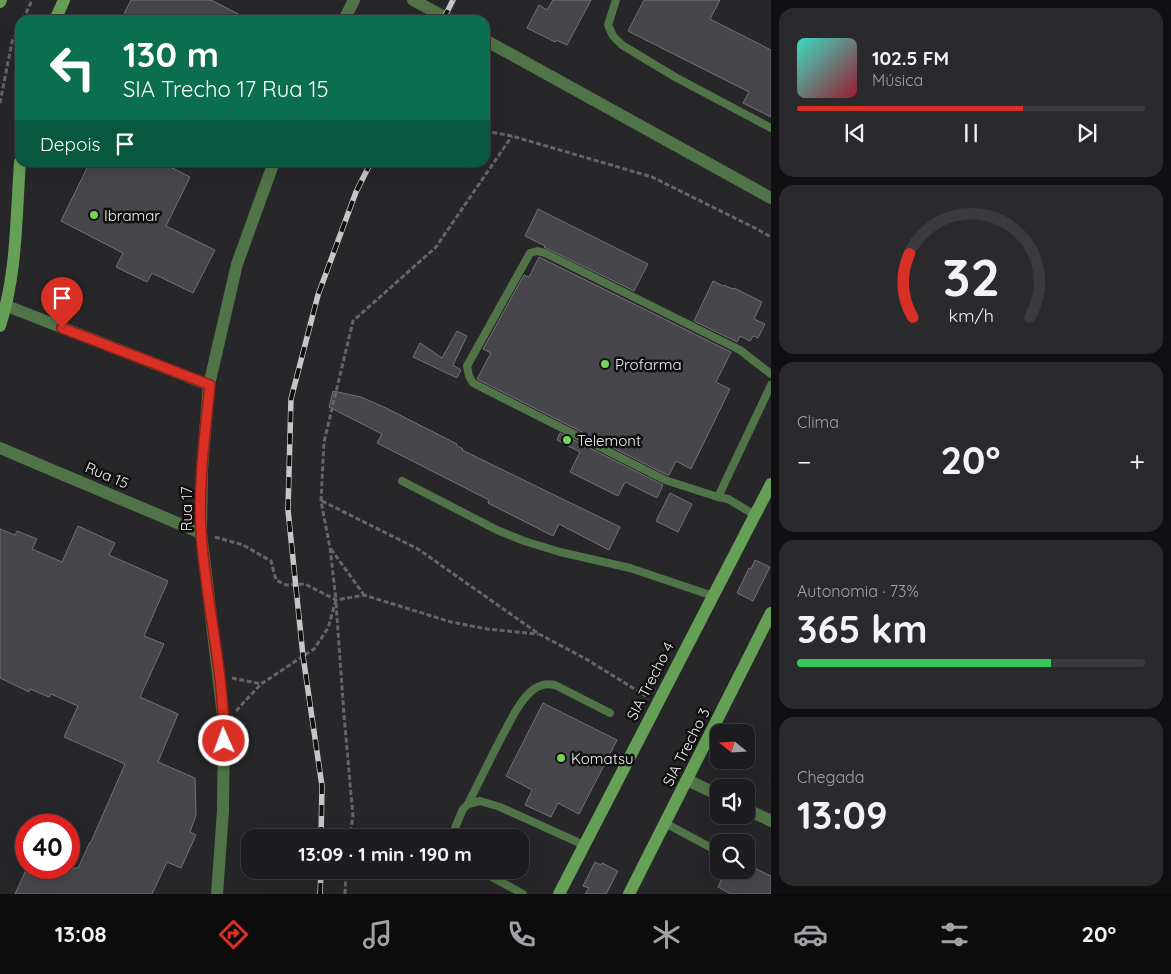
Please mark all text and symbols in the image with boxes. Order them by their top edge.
text: 130 m [123,32,219,76]
icon: left [40,35,105,100]
text: 102.5 FM [872,46,949,70]
text: Música [872,70,923,90]
text: SIA Trecho 17 Rua 15 [123,75,329,103]
icon: previous [841,119,869,147]
icon: pause [957,119,985,147]
icon: next [1073,119,1101,147]
icon: arrive [111,130,139,158]
text: Depois [40,132,101,156]
place label: Ibramar [104,206,160,225]
marker: Ibramar [88,209,100,221]
text: 32 [942,244,1000,309]
pin [41,277,83,328]
icon: arrive [48,284,76,312]
text: km/h [948,304,994,326]
place label: Profarma [615,355,681,374]
marker: Profarma [599,358,611,370]
text: Clima [797,412,839,432]
place label: Telemont [577,431,641,450]
marker: Telemont [561,434,573,446]
text: 20° [940,436,1000,484]
text: − [797,444,812,479]
text: + [1129,444,1145,479]
street label: Rua 15 [82,457,132,493]
street label: Rua 17 [177,486,196,531]
text: Autonomia · 73% [797,581,919,601]
text: 365 km [797,605,928,653]
street label: SIA Trecho 4 [622,639,678,723]
street label: SIA Trecho 3 [658,705,714,789]
position arrow [197,714,249,766]
north arrow [710,724,755,769]
map controls [710,724,755,879]
place label: Komatsu [571,749,634,768]
marker: Komatsu [555,752,567,764]
text: Chegada [797,767,865,787]
button: sound [710,779,755,824]
text: 13:09 [797,791,887,839]
speed limit sign: 40 [15,814,80,879]
button: search [710,834,755,879]
text: 13:09 · 1 min · 190 m [298,842,472,866]
icon: directions [216,917,251,952]
icon: music [360,917,395,952]
icon: phone [504,917,539,952]
icon: climate [649,917,684,952]
icon: car [793,917,828,952]
icon: filters [937,917,972,952]
text: 13:08 [55,920,107,948]
text: 20° [1082,920,1116,948]

